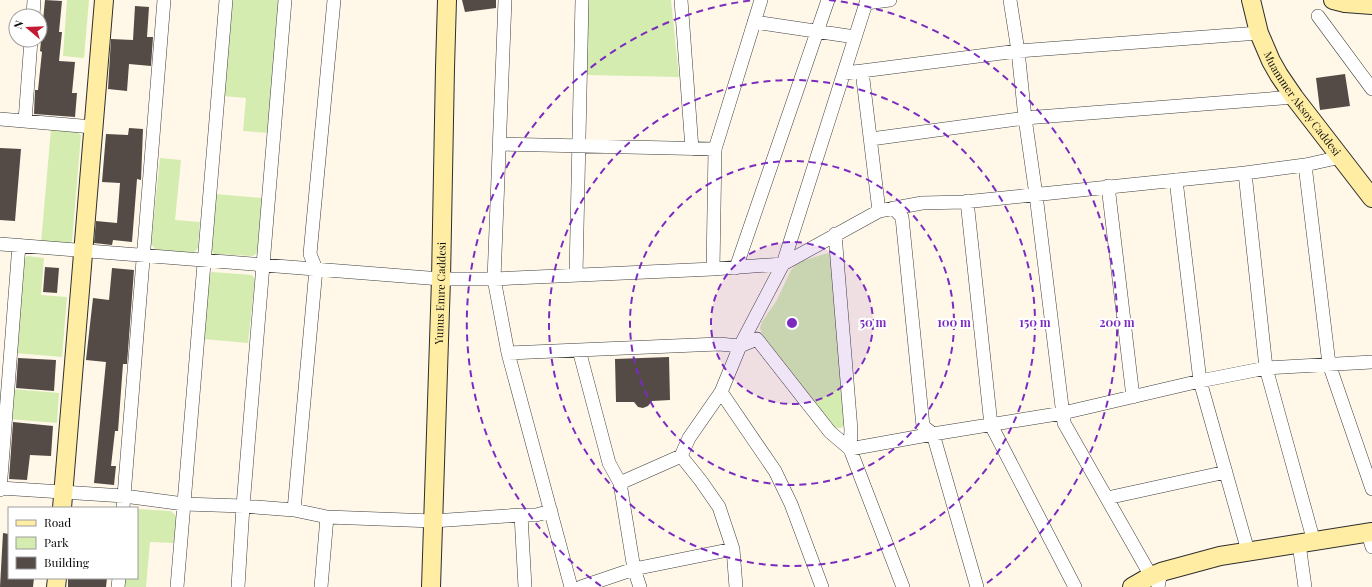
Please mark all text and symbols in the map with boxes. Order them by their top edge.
north arrow [8,8,48,48]
text: N [10,18,26,31]
street label: Muammer Aksoy Caddesi [1261,49,1345,159]
street label: Yunus Emre Caddesi [431,242,449,346]
text: 50 m [860,314,887,330]
text: 100 m [937,314,971,330]
text: 150 m [1019,314,1051,330]
text: 200 m [1099,314,1135,330]
centre of rings [785,316,799,330]
legend [8,507,138,579]
text: Road [44,514,71,530]
text: Park [44,534,69,550]
text: Building [44,554,90,570]

